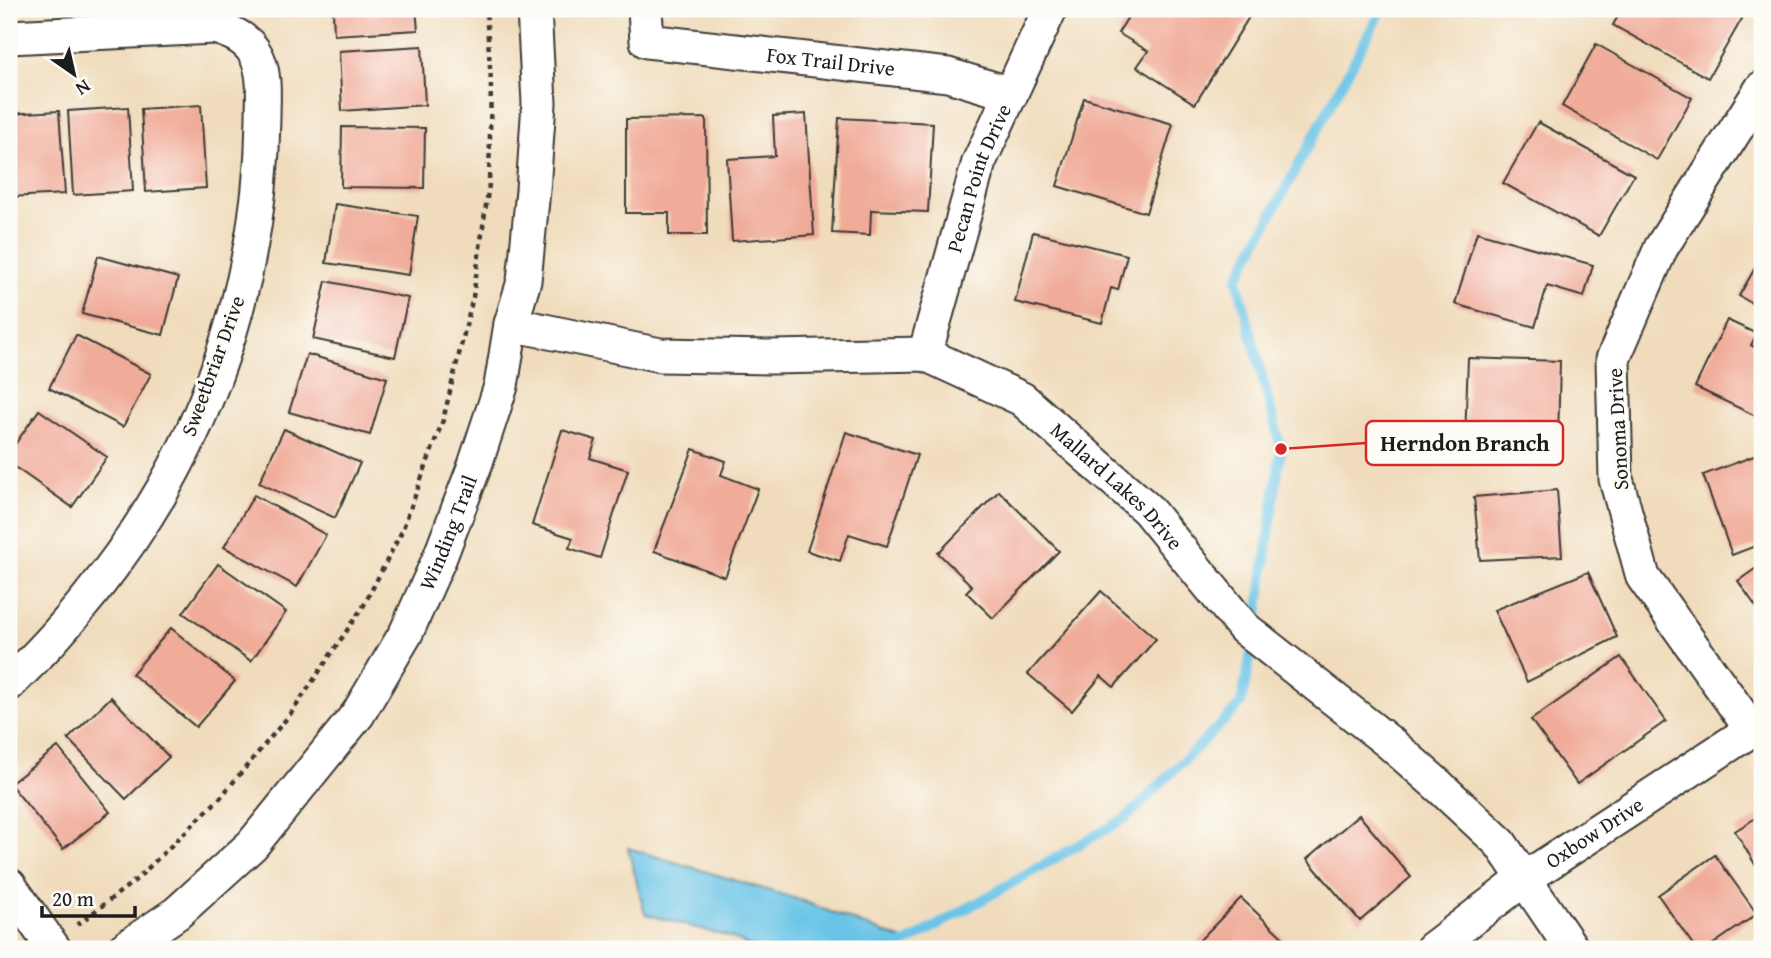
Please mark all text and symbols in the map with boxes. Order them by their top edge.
north arrow [38,38,108,108]
street label: Fox Trail Drive [765,39,897,84]
text: N [70,73,97,103]
street label: Pecan Point Drive [938,99,1019,256]
street label: Sweetbriar Drive [173,291,252,440]
street label: Sonoma Drive [1599,367,1636,491]
street label: Mallard Lakes Drive [1044,415,1191,557]
callout: Herndon Branch [1366,421,1563,465]
text: Herndon Branch [1380,426,1550,459]
street label: Winding Trail [411,470,485,595]
street label: Oxbow Drive [1539,789,1650,876]
scale bar [42,874,135,918]
text: 20 m [52,883,94,914]

